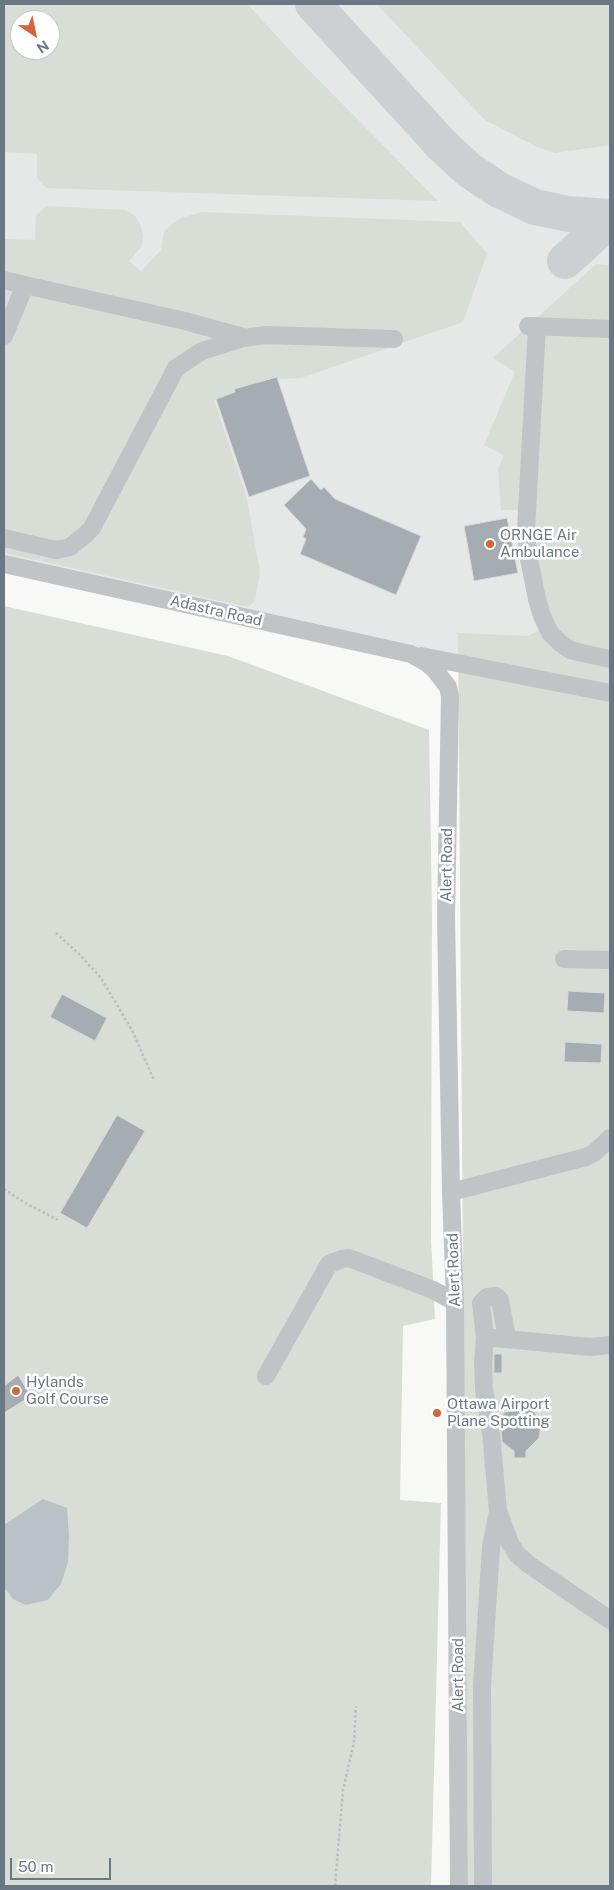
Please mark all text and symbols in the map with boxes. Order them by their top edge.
north arrow [10,10,60,60]
text: N [34,37,52,56]
place label: ORNGE Air Ambulance [500,526,579,561]
marker: ORNGE Air Ambulance [484,538,496,550]
street label: Adastra Road [168,592,264,630]
street label: Alert Road [437,828,457,902]
street label: Alert Road [444,1233,464,1307]
place label: Hylands Golf Course [26,1373,109,1408]
marker: Hylands Golf Course [10,1385,22,1397]
place label: Ottawa Airport Plane Spotting [447,1395,550,1430]
marker: Ottawa Airport Plane Spotting [431,1407,443,1419]
street label: Alert Road [449,1638,467,1712]
scale bar [12,1848,114,1880]
text: 50 m [18,1858,53,1875]

